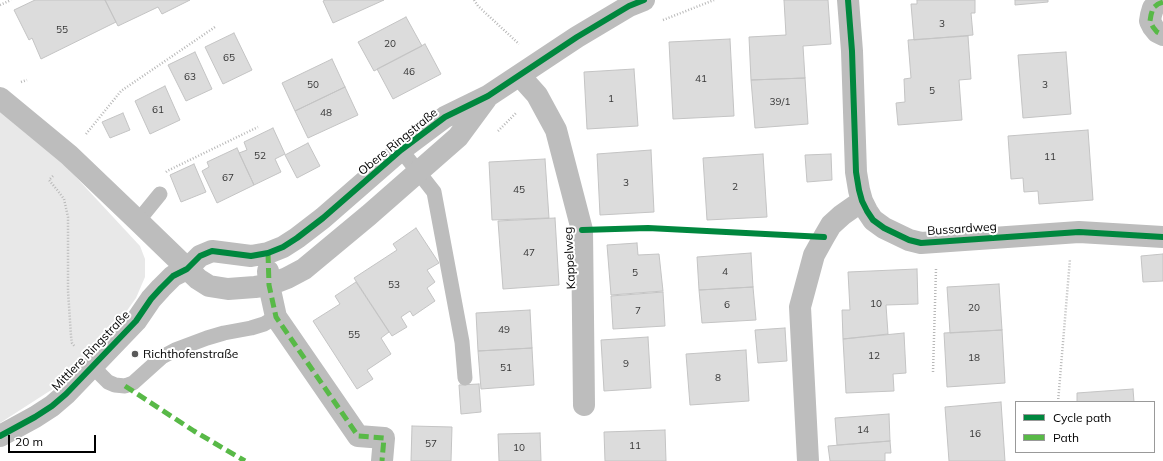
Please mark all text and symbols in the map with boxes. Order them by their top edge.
house number: 3 [939,18,945,30]
house number: 55 [56,24,68,36]
house number: 20 [384,38,396,50]
house number: 65 [223,52,235,64]
house number: 46 [403,66,415,78]
house number: 63 [184,71,196,83]
house number: 41 [695,73,707,85]
house number: 50 [307,79,319,91]
house number: 3 [1042,79,1048,91]
house number: 5 [929,85,935,97]
house number: 1 [608,93,614,105]
house number: 39/1 [770,96,790,108]
house number: 61 [152,104,164,116]
street label: Obere Ringstraße [355,106,441,178]
house number: 48 [320,107,332,119]
house number: 52 [254,150,266,162]
house number: 11 [1044,151,1056,163]
house number: 67 [222,172,234,184]
house number: 3 [623,177,629,189]
house number: 2 [732,181,738,193]
house number: 45 [513,184,525,196]
street label: Bussardweg [927,219,997,239]
street label: Kappelweg [561,226,579,290]
house number: 47 [523,247,535,259]
house number: 4 [722,266,728,278]
house number: 5 [632,267,638,279]
house number: 53 [388,279,400,291]
house number: 10 [870,298,882,310]
house number: 6 [724,299,730,311]
house number: 20 [968,302,980,314]
house number: 7 [635,305,641,317]
street label: Mittlere Ringstraße [49,308,133,394]
house number: 49 [498,324,510,336]
house number: 55 [348,329,360,341]
place label: Richthofenstraße [143,347,238,361]
marker: Richthofenstraße [130,349,140,359]
house number: 12 [868,350,880,362]
house number: 18 [968,352,980,364]
house number: 9 [623,358,629,370]
house number: 51 [500,362,512,374]
house number: 8 [715,372,721,384]
legend [1015,401,1155,453]
text: Cycle path [1053,410,1111,425]
house number: 14 [857,424,869,436]
scale bar [10,427,98,453]
house number: 16 [969,428,981,440]
text: Path [1053,430,1079,445]
text: 20 m [15,434,43,449]
house number: 57 [425,438,437,450]
house number: 11 [629,440,641,452]
house number: 10 [513,442,525,454]

